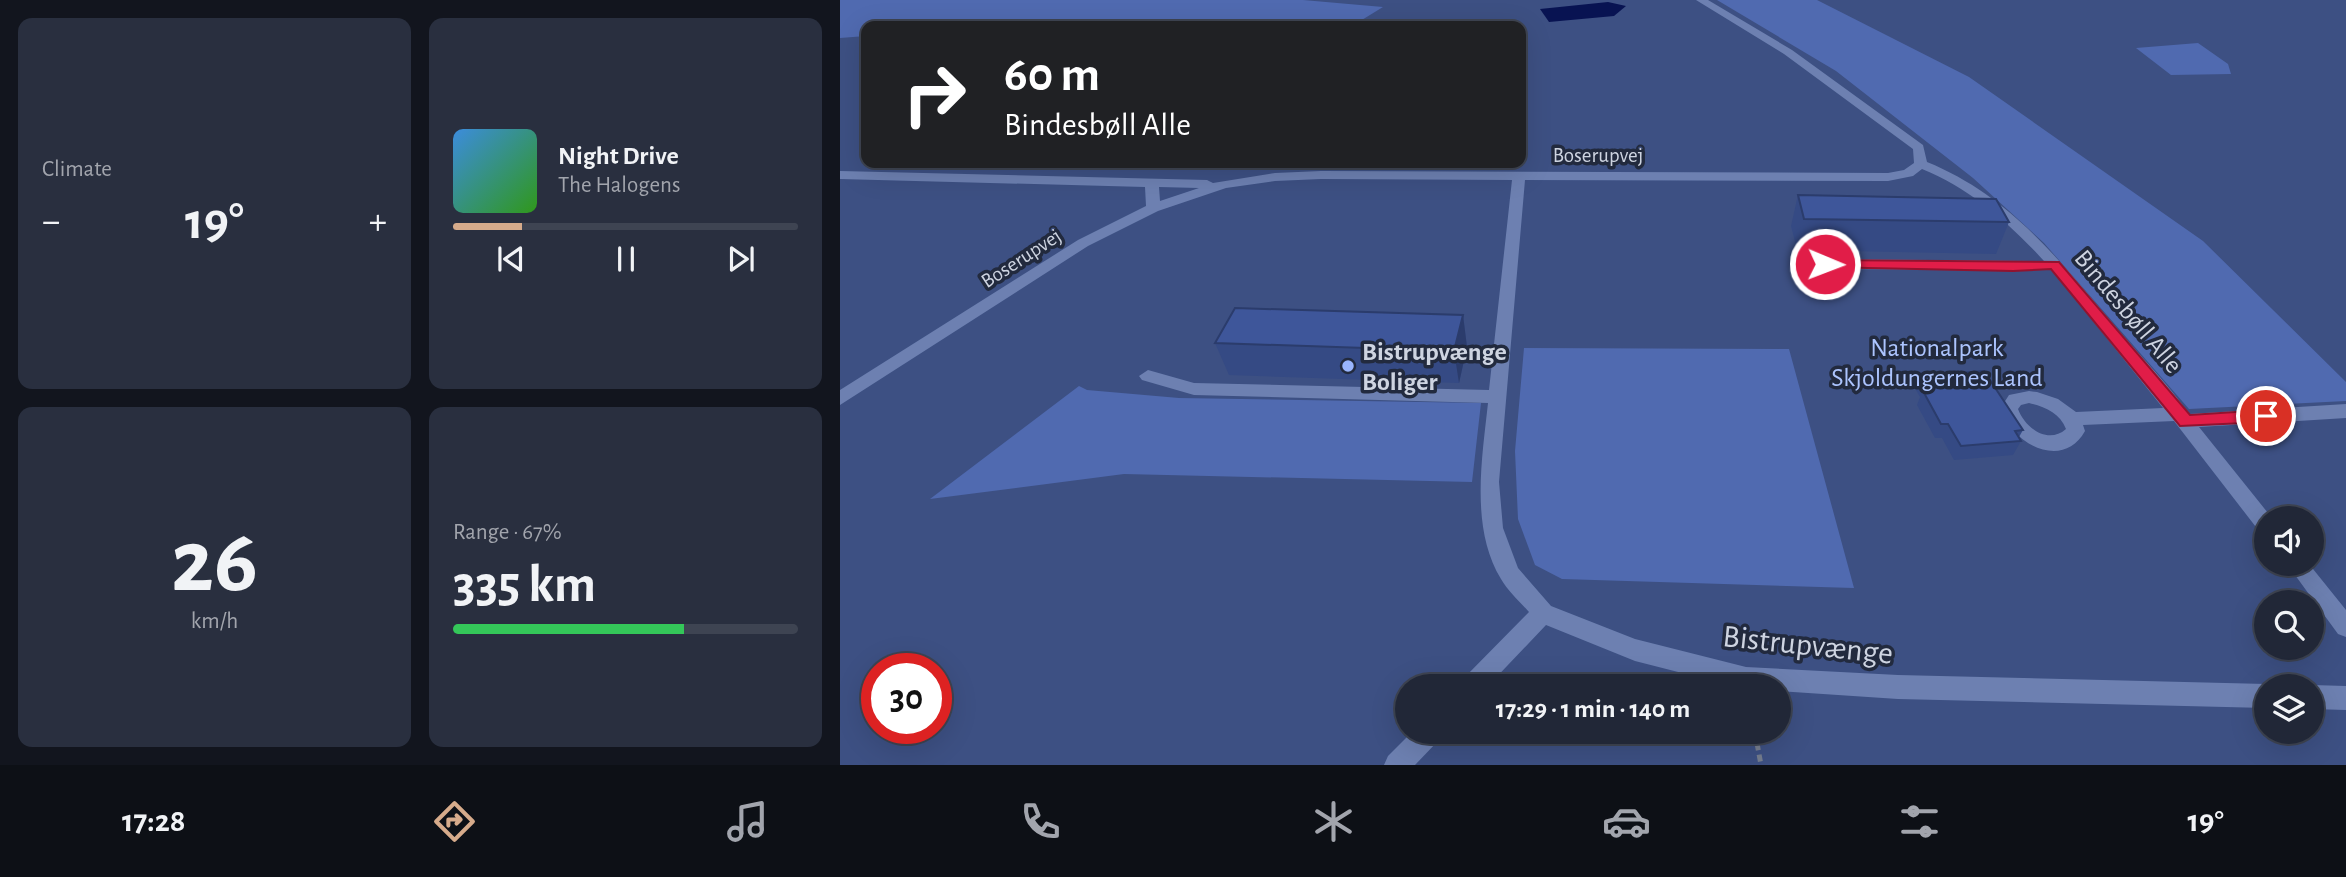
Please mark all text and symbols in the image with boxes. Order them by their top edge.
icon: right [889,49,980,140]
text: 60 m [1004,51,1100,100]
text: Bindesbøll Alle [1004,109,1191,141]
text: Night Drive [558,143,679,169]
street label: Boserupvej [1553,145,1643,166]
text: Climate [42,158,112,181]
text: The Halogens [558,174,680,197]
text: 19° [185,196,244,248]
text: − [42,203,60,241]
text: + [369,203,387,241]
street label: Boserupvej [978,225,1065,292]
position arrow [1788,227,1862,301]
icon: previous [492,240,530,278]
icon: pause [607,240,645,278]
icon: next [722,240,760,278]
street label: Bindesbøll Alle [2069,245,2187,378]
park label: Nationalpark Skjoldungernes Land [1831,335,2043,391]
place label: Bistrupvænge Boliger [1362,339,1507,395]
marker: Bistrupvænge Boliger [1340,358,1356,374]
pin [2236,386,2296,446]
icon: arrive [2247,397,2285,435]
map controls [2254,506,2324,744]
button: sound [2254,506,2324,576]
text: 26 [171,517,258,608]
text: Range · 67% [453,521,562,544]
text: 335 km [453,559,596,611]
button: search [2254,590,2324,660]
text: km/h [191,610,238,633]
street label: Bistrupvænge [1721,620,1895,670]
speed limit sign: 30 [861,653,952,744]
button: layers [2254,674,2324,744]
text: 17:29 · 1 min · 140 m [1496,696,1690,722]
icon: directions [430,797,479,846]
icon: music [723,797,772,846]
icon: phone [1016,797,1065,846]
icon: climate [1309,797,1358,846]
icon: car [1602,797,1651,846]
icon: filters [1895,797,1944,846]
text: 17:28 [122,805,186,837]
text: 19° [2188,805,2224,837]

